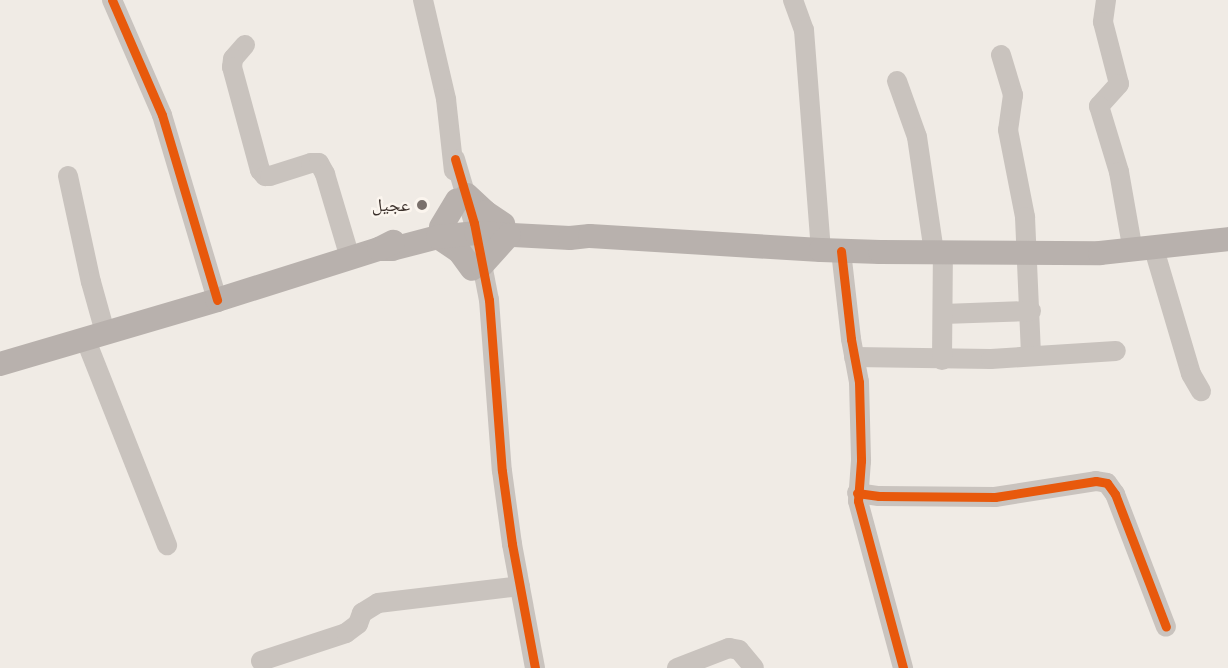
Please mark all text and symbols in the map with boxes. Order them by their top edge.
place label: عجيل [372,194,410,216]
marker: عجيل [415,198,429,212]

